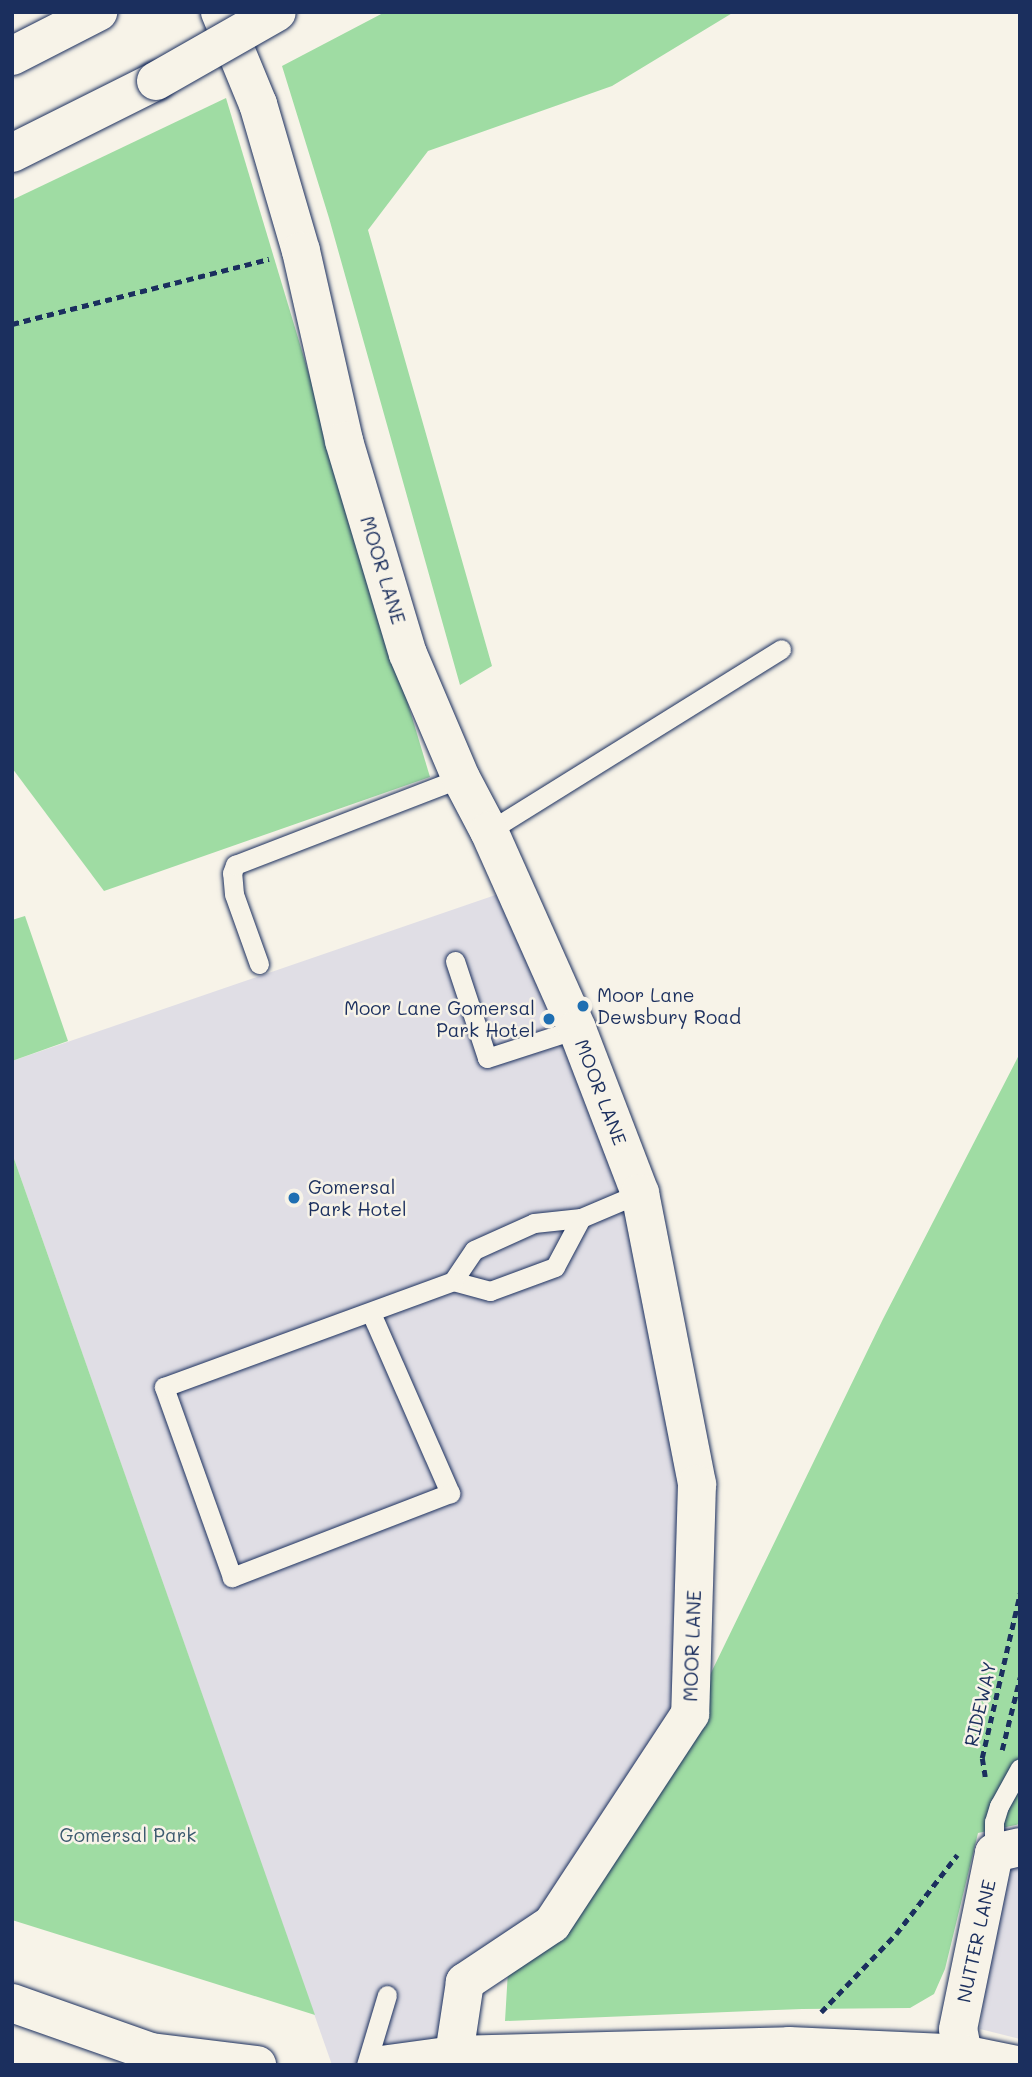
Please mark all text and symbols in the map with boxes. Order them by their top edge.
street label: MOOR LANE [356,513,410,627]
place label: Moor Lane Dewsbury Road [597,984,741,1028]
place label: Moor Lane Gomersal Park Hotel [344,997,535,1041]
marker: Moor Lane Dewsbury Road [575,998,591,1014]
marker: Moor Lane Gomersal Park Hotel [541,1011,557,1027]
street label: MOOR LANE [570,1036,632,1148]
place label: Gomersal Park Hotel [308,1176,407,1220]
marker: Gomersal Park Hotel [286,1190,302,1206]
street label: MOOR LANE [679,1590,705,1702]
street label: RIDEWAY [959,1659,1001,1749]
park label: Gomersal Park [60,1824,196,1846]
street label: NUTTER LANE [952,1877,1000,2005]

